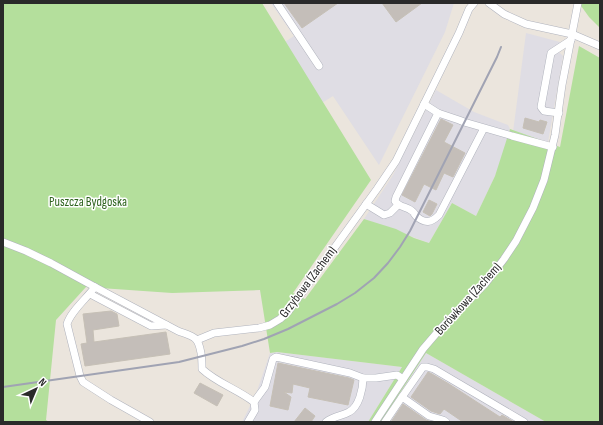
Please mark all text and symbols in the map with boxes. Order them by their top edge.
park label: Puszcza Bydgoska [49,194,127,210]
street label: Grzybowa (Zachem) [276,243,340,321]
street label: Borówkowa (Zachem) [431,259,505,339]
north arrow [16,369,56,409]
text: N [36,375,49,389]

